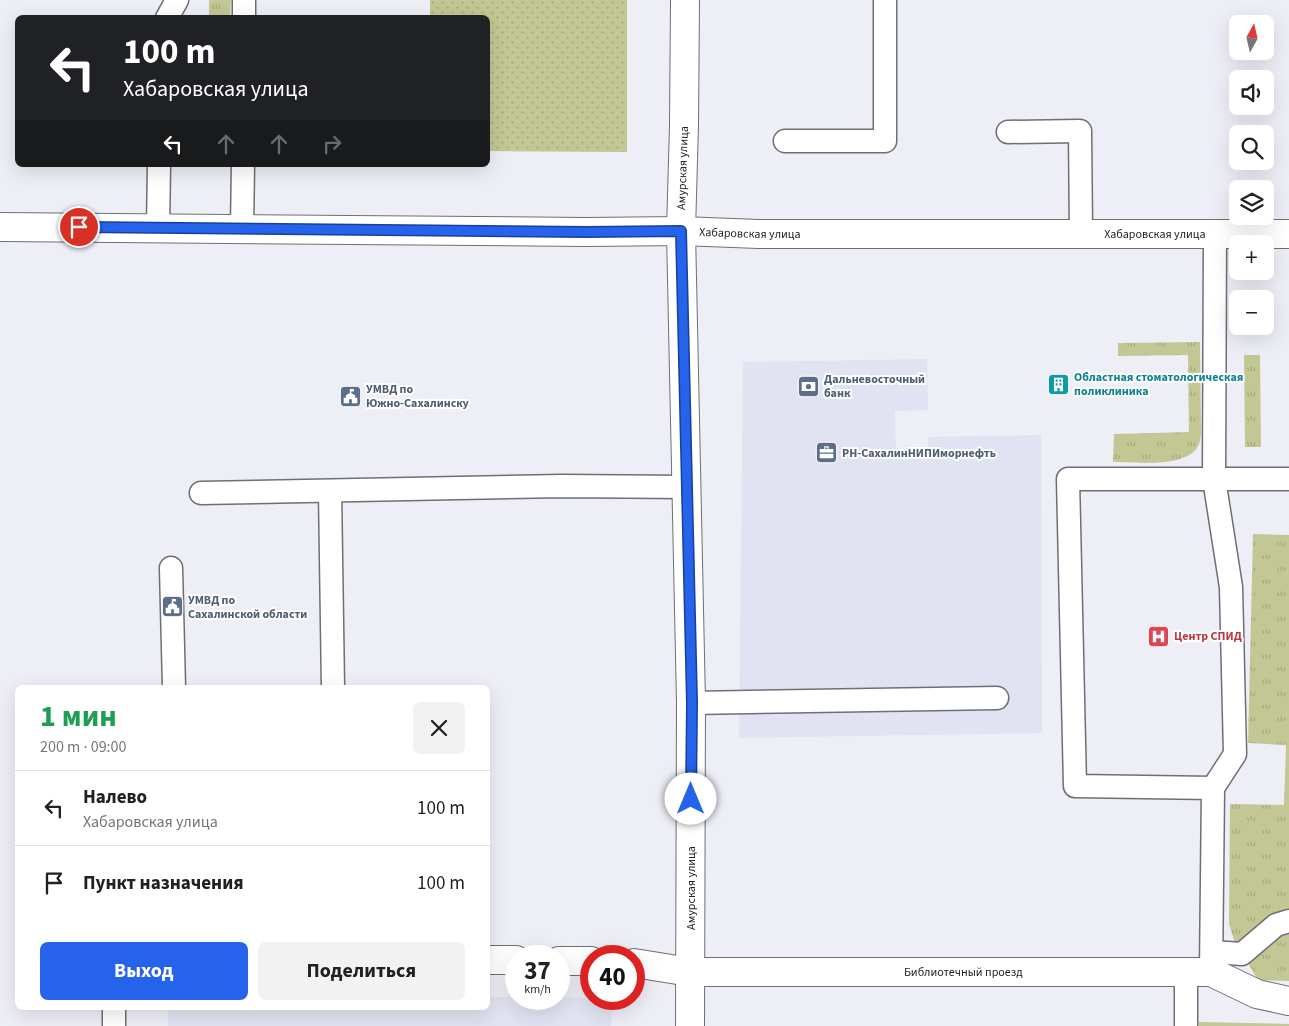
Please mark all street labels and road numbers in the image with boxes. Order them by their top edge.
street label: Амурская улица [673,126,693,210]
street label: Хабаровская улица [699,223,801,243]
street label: Хабаровская улица [1104,226,1206,243]
street label: Амурская улица [683,846,700,930]
street label: Библиотечный проезд [904,964,1023,981]

